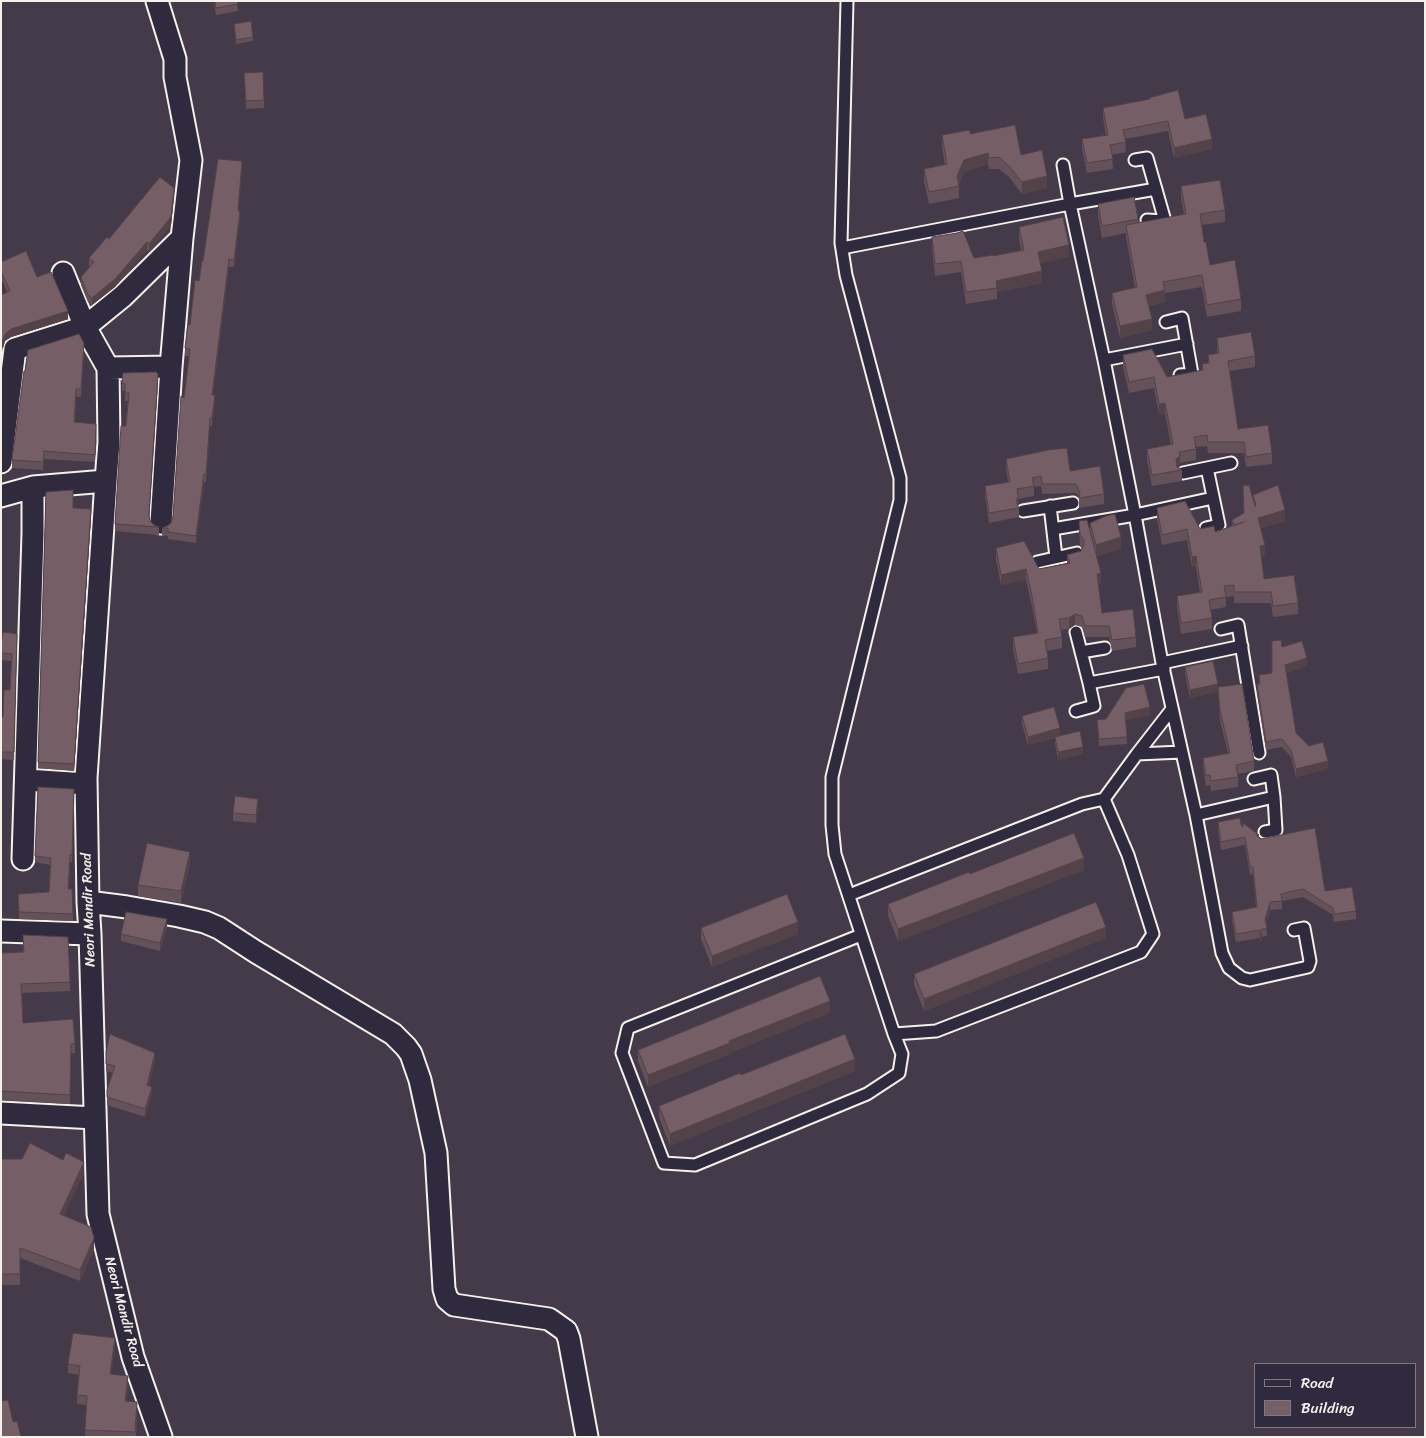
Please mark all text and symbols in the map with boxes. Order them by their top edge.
street label: Neori Mandir Road [79,853,99,967]
street label: Neori Mandir Road [100,1255,146,1369]
legend [1254,1363,1416,1428]
text: Road [1301,1370,1333,1396]
text: Building [1301,1395,1355,1421]

